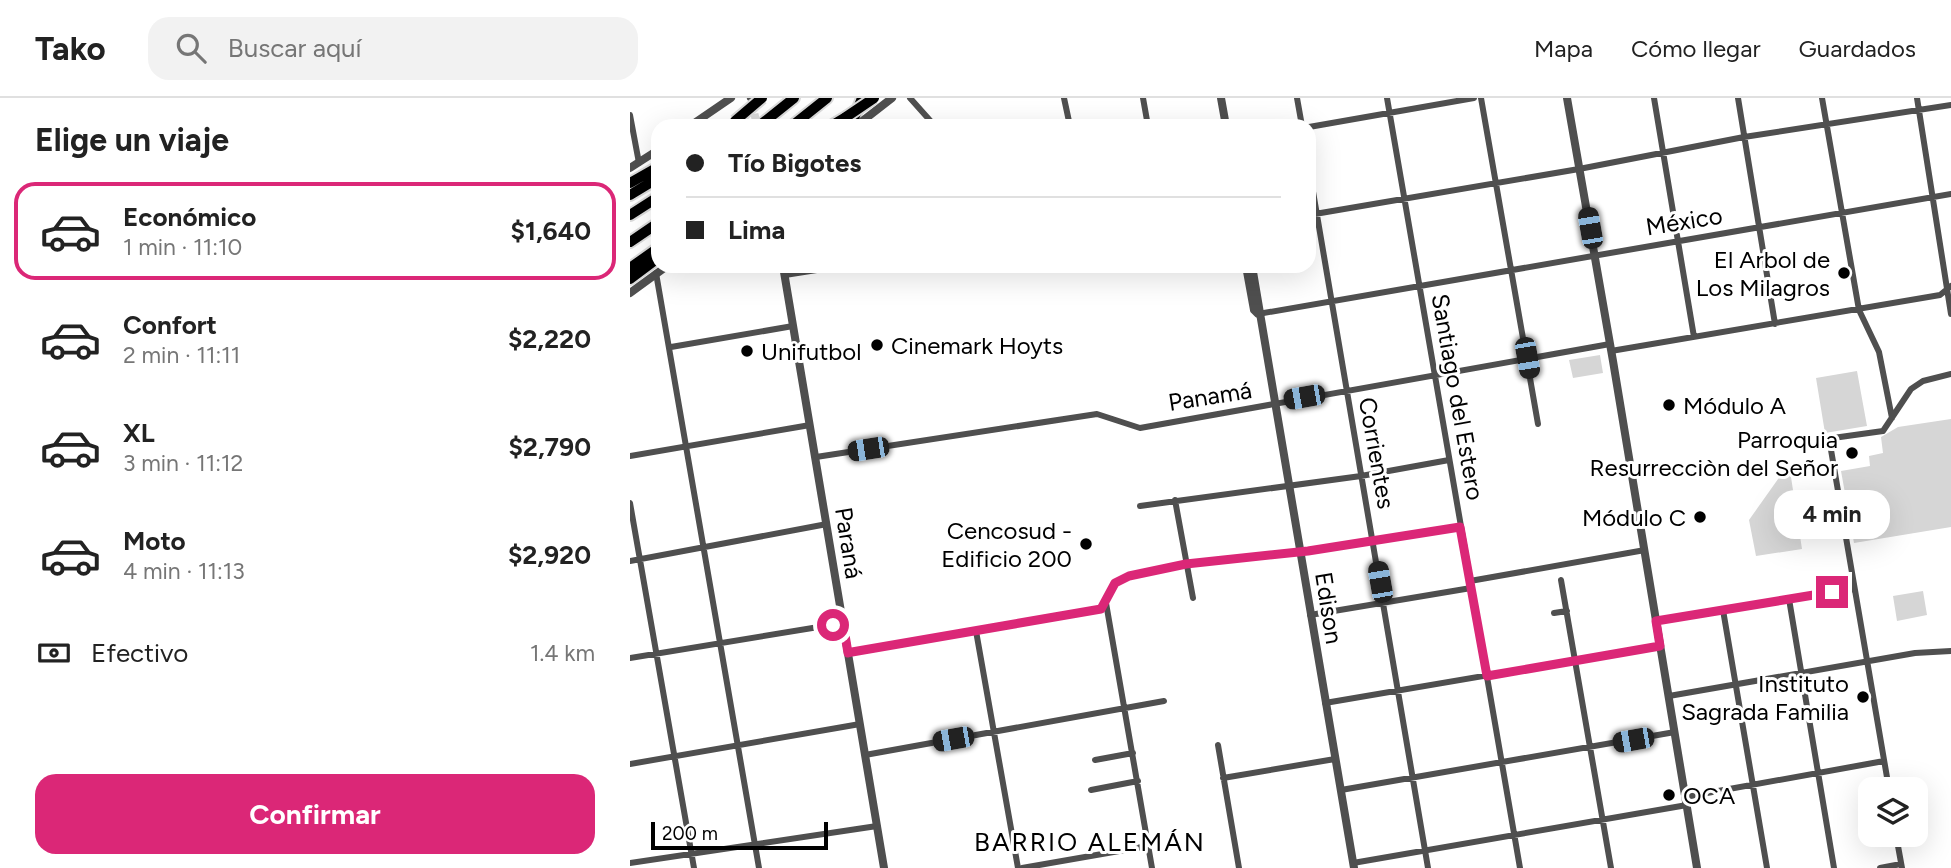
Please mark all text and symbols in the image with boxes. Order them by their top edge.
search box [148,17,638,80]
text: Tako [35,29,106,68]
icon: search [172,29,210,67]
text: Buscar aquí [228,32,362,64]
text: Mapa [1534,34,1593,63]
text: Cómo llegar [1631,34,1761,63]
text: Guardados [1799,34,1916,63]
text: Elige un viaje [35,121,229,159]
text: Tío Bigotes [728,147,861,179]
icon: car [39,200,102,263]
text: Económico [123,201,256,233]
street label: México [1644,201,1724,241]
car [1577,205,1604,251]
text: Lima [728,214,785,246]
text: $1,640 [511,215,591,247]
text: 1 min · 11:10 [123,233,242,261]
place label: El Arbol de Los Milagros [1696,245,1830,302]
marker: El Arbol de Los Milagros [1836,265,1852,281]
street label: Santiago del Estero [1426,292,1490,502]
icon: car [39,308,102,371]
text: Confort [123,309,217,341]
text: $2,220 [508,323,591,355]
place label: Cinemark Hoyts [891,331,1063,360]
car [1514,335,1541,381]
place label: Unifutbol [761,337,862,366]
marker: Cinemark Hoyts [869,337,885,353]
text: 2 min · 11:11 [123,341,240,369]
marker: Unifutbol [739,343,755,359]
street label: Panamá [1166,375,1254,417]
car [1282,383,1327,411]
place label: Módulo A [1683,391,1787,420]
street label: Corrientes [1353,395,1401,511]
marker: Módulo A [1661,397,1677,413]
icon: car [39,416,102,479]
text: XL [123,417,155,449]
place label: Parroquia Resurrecciòn del Señor [1590,425,1838,482]
text: $2,790 [508,431,591,463]
car [846,435,891,463]
marker: Parroquia Resurrecciòn del Señor [1844,445,1860,461]
text: 3 min · 11:12 [123,449,243,477]
callout: 4 min [1774,490,1890,540]
text: 4 min [1802,500,1862,528]
place label: Módulo C [1582,503,1686,532]
street label: Paraná [829,505,869,581]
marker: Módulo C [1692,509,1708,525]
place label: Cencosud - Edificio 200 [941,516,1072,573]
icon: car [39,524,102,587]
text: Moto [123,525,186,557]
marker: Cencosud - Edificio 200 [1078,536,1094,552]
text: $2,920 [508,539,591,571]
text: 4 min · 11:13 [123,557,245,585]
car [1367,559,1394,605]
street label: Edison [1309,570,1349,646]
route end [1816,576,1848,608]
route start [817,609,849,641]
icon: cash [35,634,73,672]
text: Efectivo [91,637,188,669]
text: 1.4 km [530,639,595,667]
place label: Instituto Sagrada Familia [1681,669,1849,726]
marker: Instituto Sagrada Familia [1855,689,1871,705]
car [931,725,976,753]
car [1611,726,1656,754]
button: Confirmar [35,774,595,854]
map controls [1858,777,1928,847]
button: layers [1858,777,1928,847]
place label: OCA [1683,781,1736,810]
marker: OCA [1661,787,1677,803]
scale bar [651,819,828,851]
text: 200 m [662,822,718,845]
district label: BARRIO ALEMÁN [974,826,1206,858]

